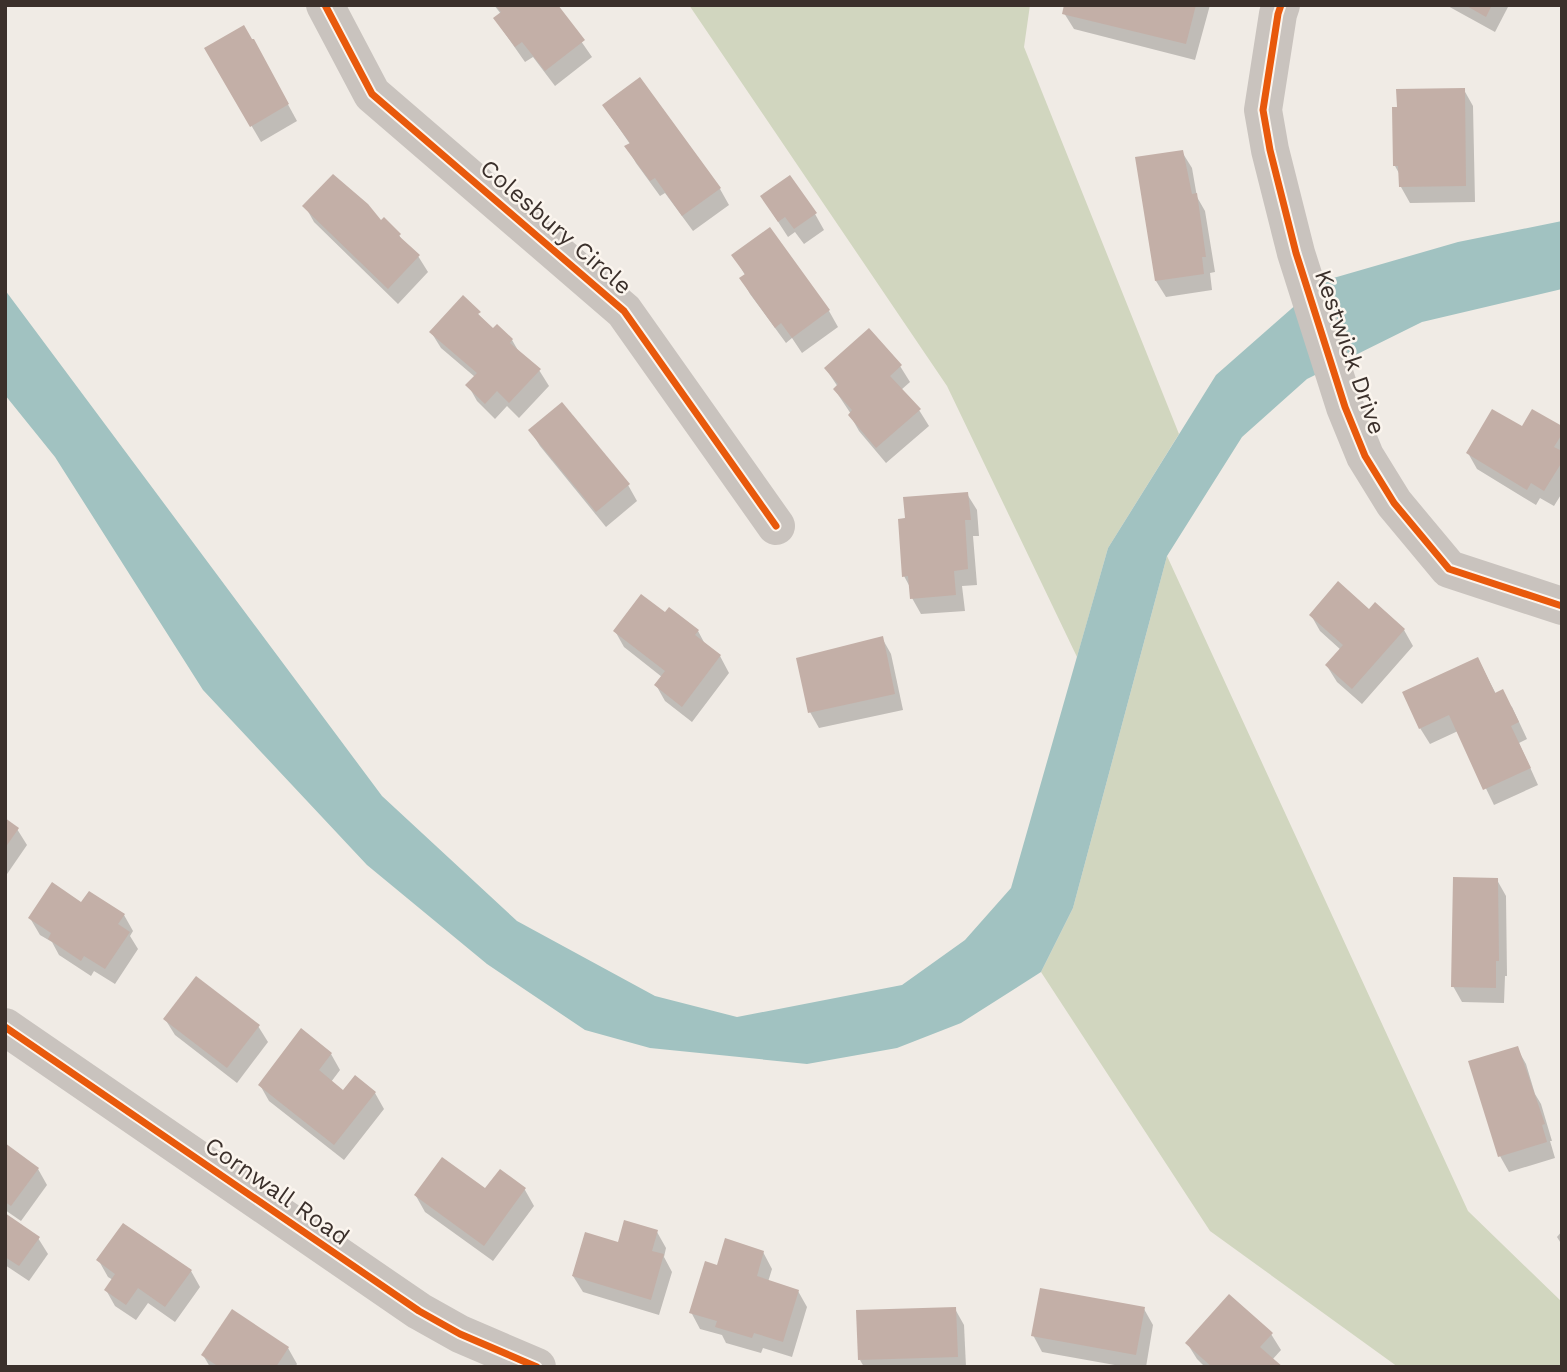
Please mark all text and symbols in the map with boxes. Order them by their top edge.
street label: Colesbury Circle [475,154,637,300]
street label: Kestwick Drive [1309,266,1391,438]
street label: Cornwall Road [200,1131,354,1251]

